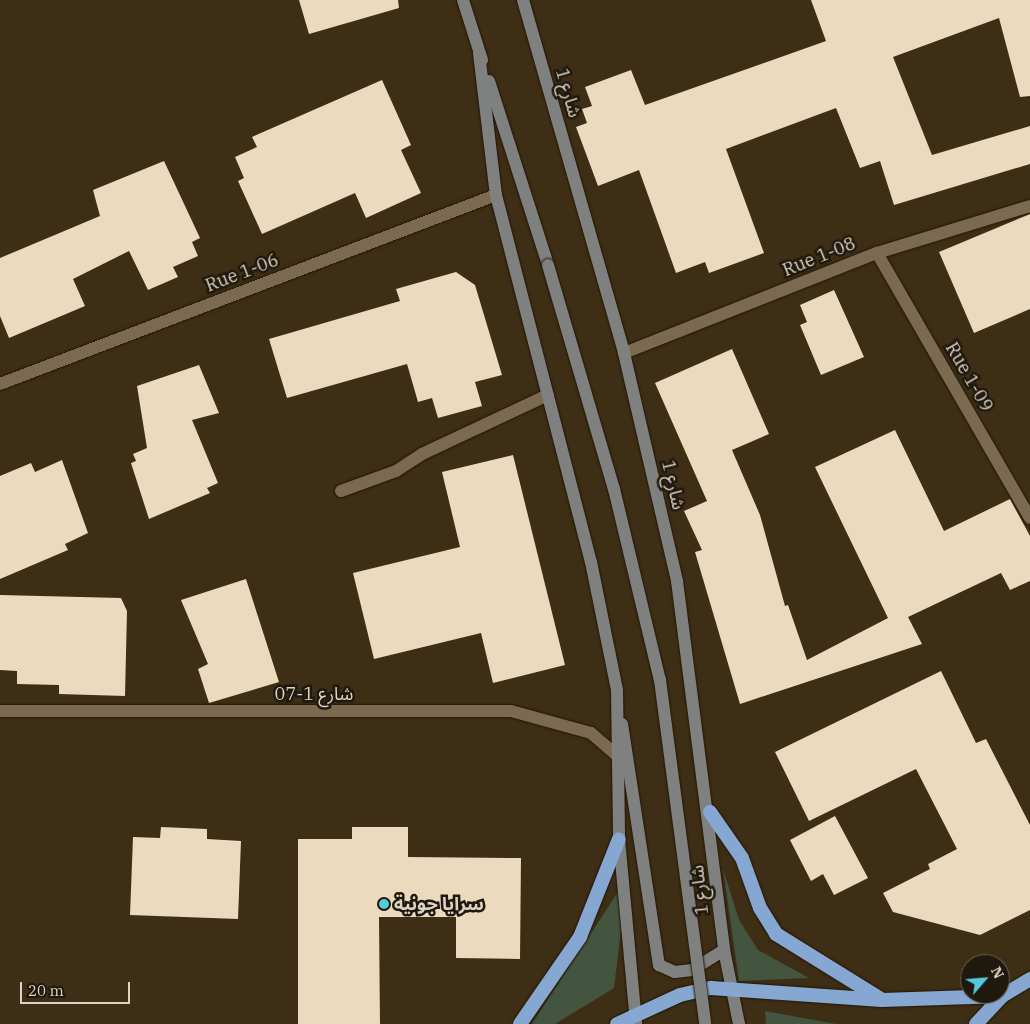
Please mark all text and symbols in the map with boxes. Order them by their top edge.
street label: شارع 1 [551,66,585,120]
street label: Rue 1-08 [780,233,858,281]
street label: Rue 1-06 [202,249,282,297]
street label: Rue 1-09 [941,338,997,416]
street label: شارع 1 [657,458,689,512]
street label: شارع 1-07 [275,683,353,705]
street label: شارع 1 [687,864,713,916]
place label: سرايا جونية [394,893,484,915]
marker: سرايا جونية [378,898,390,910]
north arrow [960,954,1010,1004]
text: N [987,964,1008,982]
scale bar [22,972,132,1004]
text: 20 m [28,981,64,1000]

